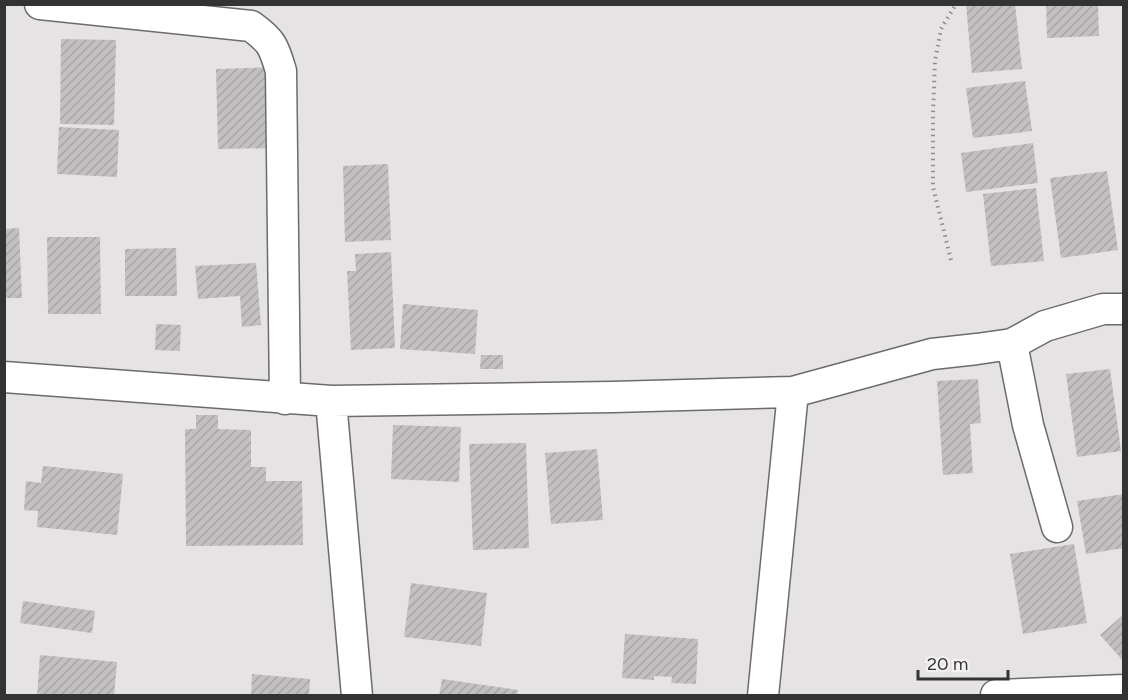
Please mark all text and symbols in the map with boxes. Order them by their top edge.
scale bar [918,643,1008,681]
text: 20 m [927,653,968,675]

